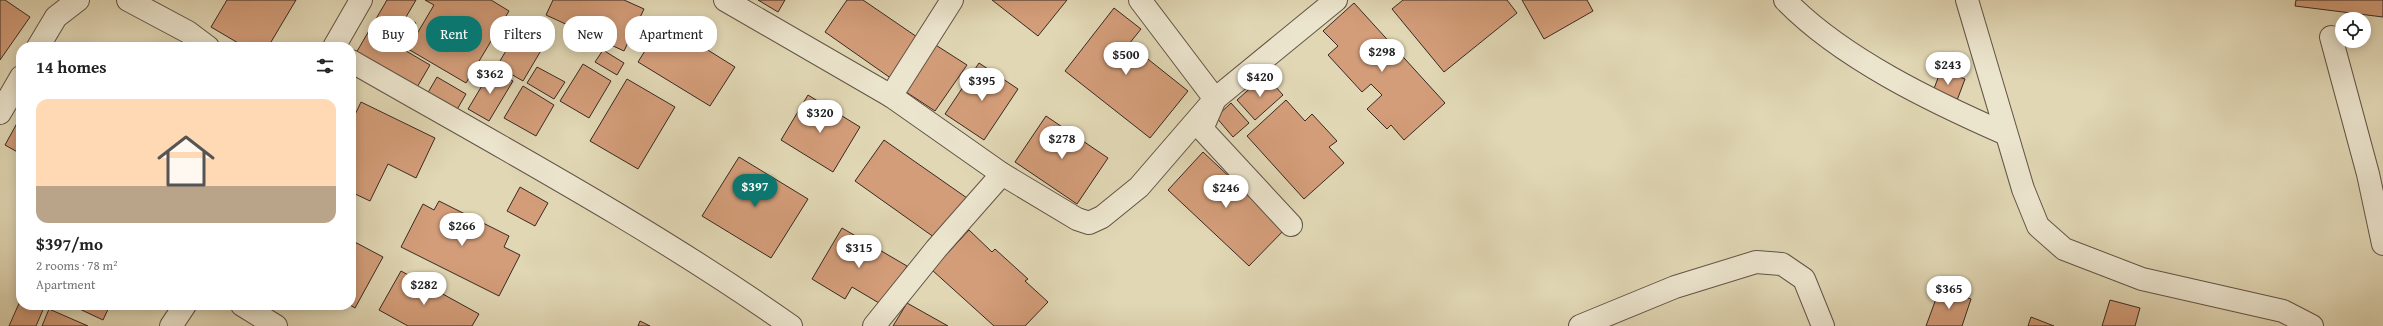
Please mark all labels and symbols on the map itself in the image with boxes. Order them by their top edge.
pin: $298 [1358,39,1406,73]
pin: $500 [1102,42,1150,76]
pin: $243 [1924,52,1972,86]
pin: $362 [466,61,514,95]
pin: $420 [1236,64,1284,98]
pin: $395 [958,68,1006,102]
pin: $320 [796,100,844,134]
pin: $278 [1038,126,1086,160]
pin: $397 [731,174,779,208]
pin: $246 [1202,175,1250,209]
pin: $266 [438,213,486,247]
pin: $315 [835,235,883,269]
pin: $282 [400,272,448,306]
pin: $365 [1925,276,1973,310]

